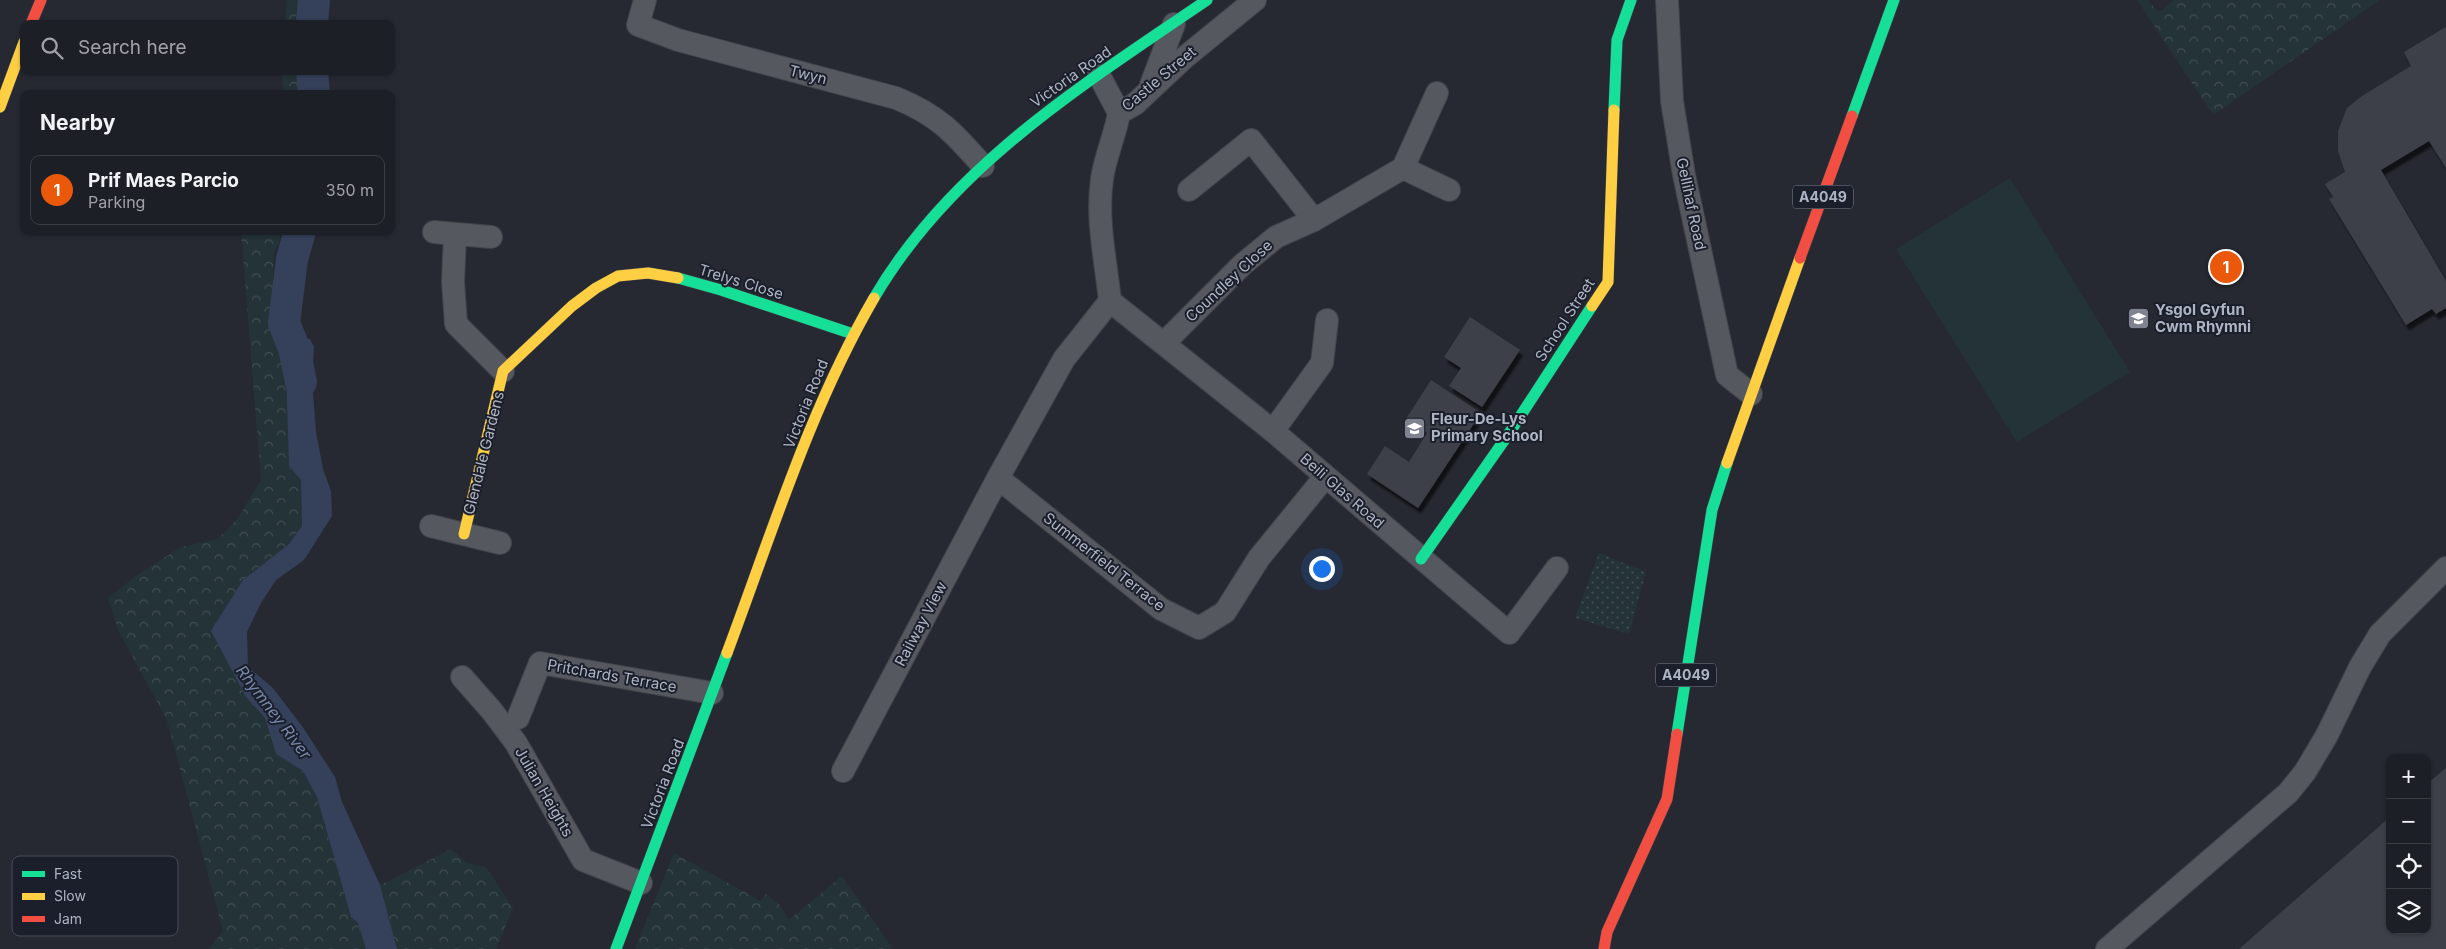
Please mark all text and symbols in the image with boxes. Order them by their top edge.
search box [20,20,395,75]
icon: search [38,34,66,62]
text: Search here [78,36,187,59]
street label: Victoria Road [1026,42,1115,112]
street label: Castle Street [1118,42,1200,115]
street label: Twyn [787,61,829,88]
text: Nearby [40,110,115,135]
street label: Gellihaf Road [1672,156,1711,252]
text: Prif Maes Parcio [88,169,239,192]
text: 1 [54,180,60,200]
text: 350 m [326,180,374,200]
road number: A4049 [1793,186,1853,208]
text: Parking [88,192,145,212]
street label: Coundley Close [1181,236,1276,326]
pin: 1 [2210,248,2242,286]
street label: Trelys Close [697,260,786,303]
street label: School Street [1531,275,1599,365]
place label: Ysgol Gyfun Cwm Rhymni [2155,300,2251,336]
school or university icon: Ysgol Gyfun Cwm Rhymni [2127,307,2151,331]
street label: Victoria Road [779,356,832,451]
street label: Glendale Gardens [459,389,508,516]
place label: Fleur-De-Lys Primary School [1431,409,1543,445]
school or university icon: Fleur-De-Lys Primary School [1403,416,1427,440]
street label: Beili Glas Road [1296,449,1388,532]
street label: Summerfield Terrace [1040,508,1169,615]
your location [1309,556,1335,582]
street label: Railway View [890,578,951,669]
street label: Pritchards Terrace [546,655,678,696]
water label: Rhymney River [232,661,316,764]
road number: A4049 [1656,664,1716,686]
street label: Victoria Road [637,736,688,831]
street label: Julian Heights [511,743,578,840]
map controls [2386,754,2431,934]
button: + [2386,754,2431,799]
button: − [2386,799,2431,844]
button: locate [2386,844,2431,889]
legend [12,856,178,936]
text: Fast [54,865,82,882]
text: Slow [54,887,86,904]
button: layers [2386,889,2431,934]
text: Jam [54,910,82,927]

